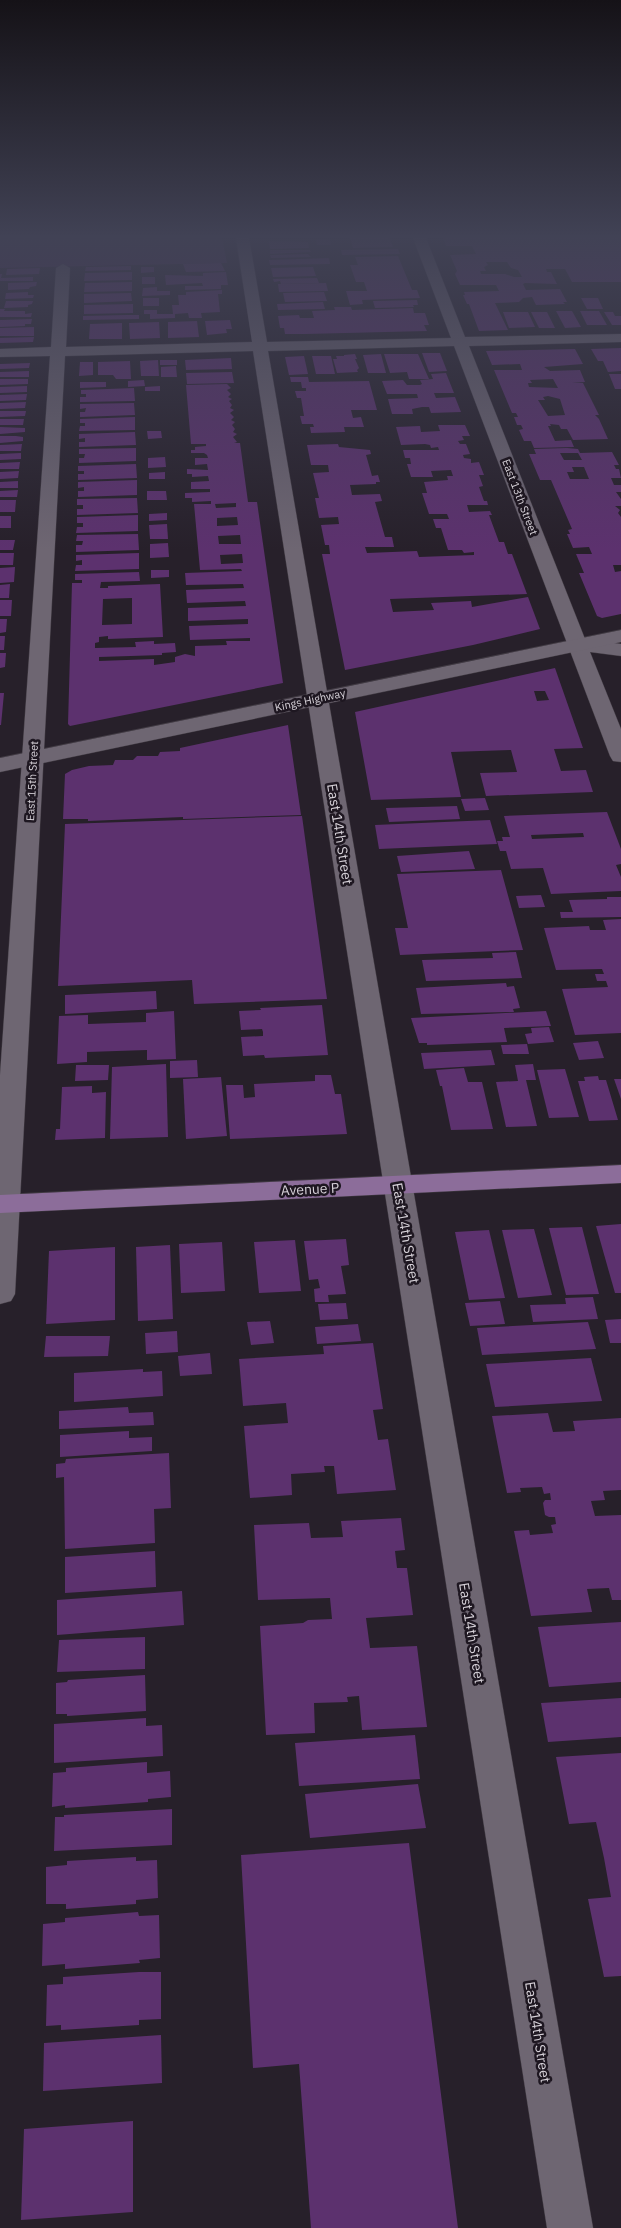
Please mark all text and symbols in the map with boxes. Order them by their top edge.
street label: East 13th Street [499,457,541,537]
street label: Kings Highway [273,686,347,714]
street label: East 15th Street [23,741,41,821]
street label: East 14th Street [323,782,357,886]
street label: Avenue P [280,1178,340,1200]
street label: East 14th Street [388,1181,424,1285]
street label: East 14th Street [455,1581,489,1685]
street label: East 14th Street [521,1980,555,2084]

